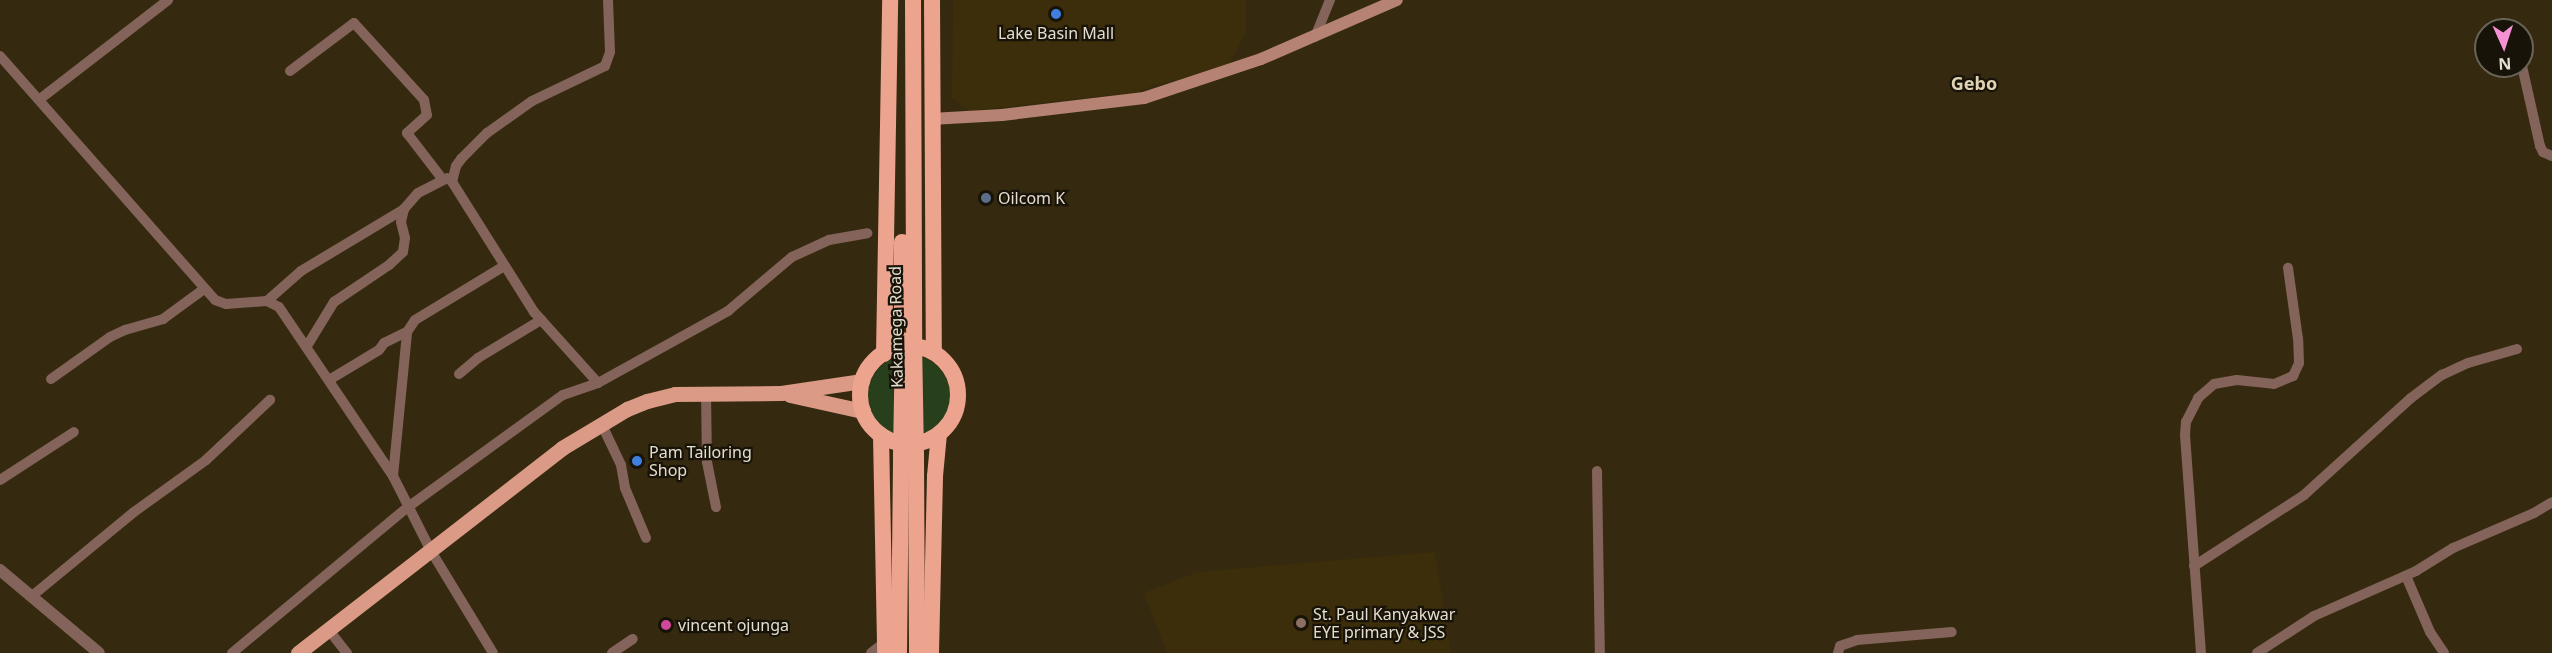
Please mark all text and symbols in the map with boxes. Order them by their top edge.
marker: Lake Basin Mall [1049,7,1063,21]
north arrow [2474,18,2534,78]
place label: Lake Basin Mall [998,23,1114,43]
text: N [2498,53,2512,75]
district label: Gebo [1951,72,1997,94]
place label: Oilcom K [998,188,1065,208]
marker: Oilcom K [979,191,993,205]
street label: Kakamega Road [885,266,907,388]
place label: Pam Tailoring Shop [649,442,752,480]
marker: Pam Tailoring Shop [630,454,644,468]
place label: St. Paul Kanyakwar EYE primary & JSS [1313,604,1455,642]
place label: vincent ojunga [678,615,789,635]
marker: St. Paul Kanyakwar EYE primary & JSS [1294,616,1308,630]
marker: vincent ojunga [659,618,673,632]

